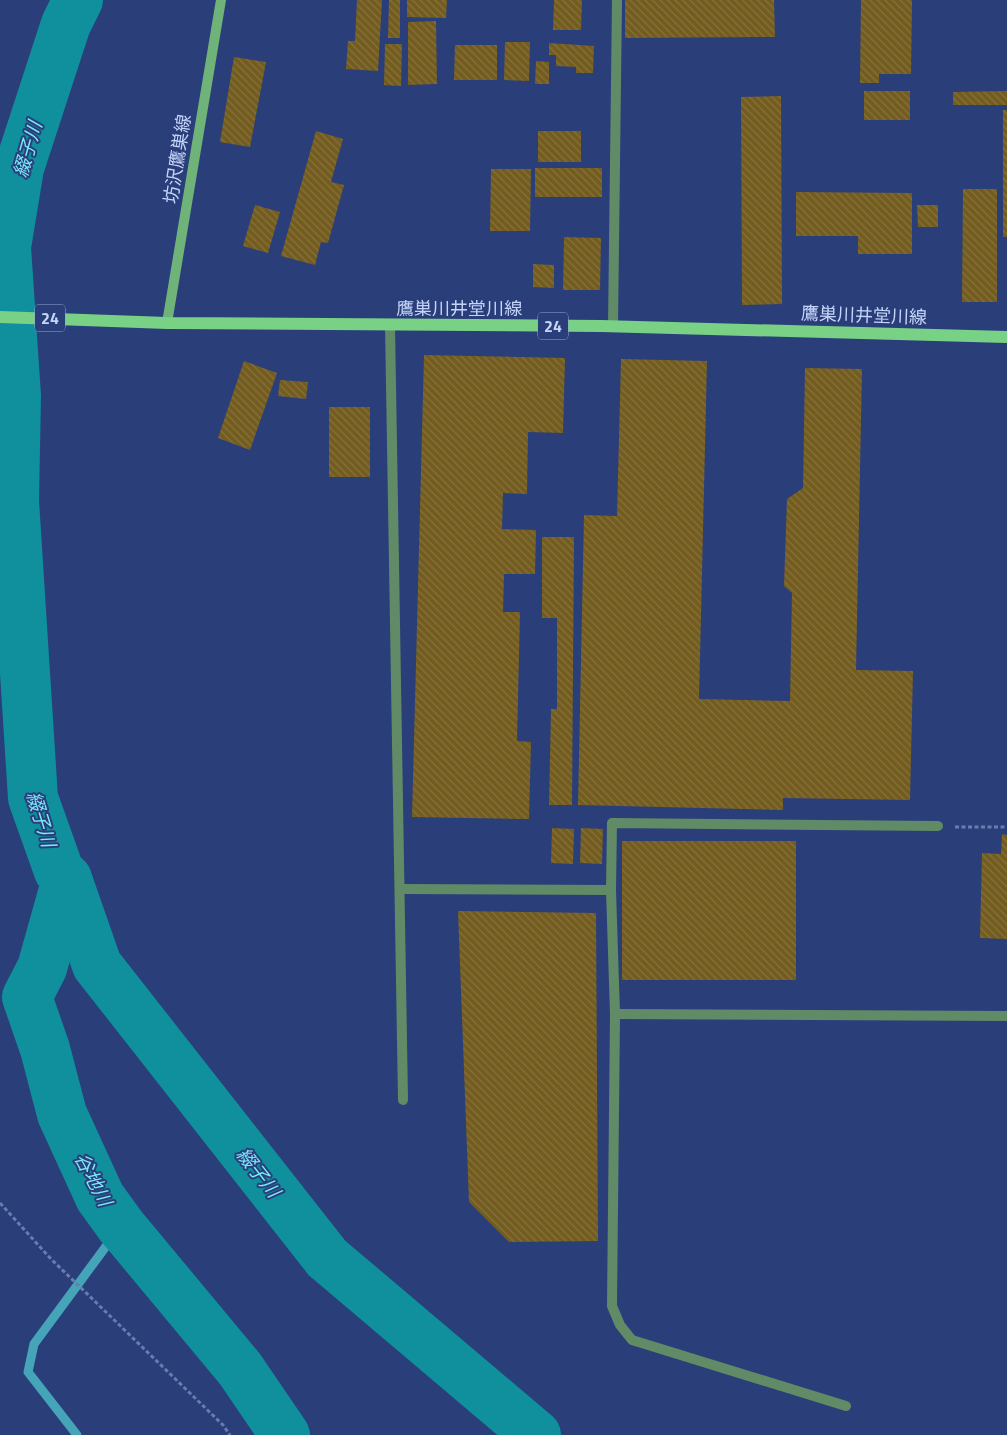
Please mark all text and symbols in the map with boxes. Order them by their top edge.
street label: 坊沢鷹巣線 [157,112,197,206]
water label: 綴子川 [5,116,49,180]
street label: 鷹巣川井堂川線 [396,295,522,322]
street label: 鷹巣川井堂川線 [801,299,927,331]
road number: 24 [35,304,65,332]
road number: 24 [538,312,568,340]
water label: 綴子川 [20,787,65,852]
water label: 綴子川 [230,1141,289,1205]
water label: 谷地川 [68,1147,121,1213]

